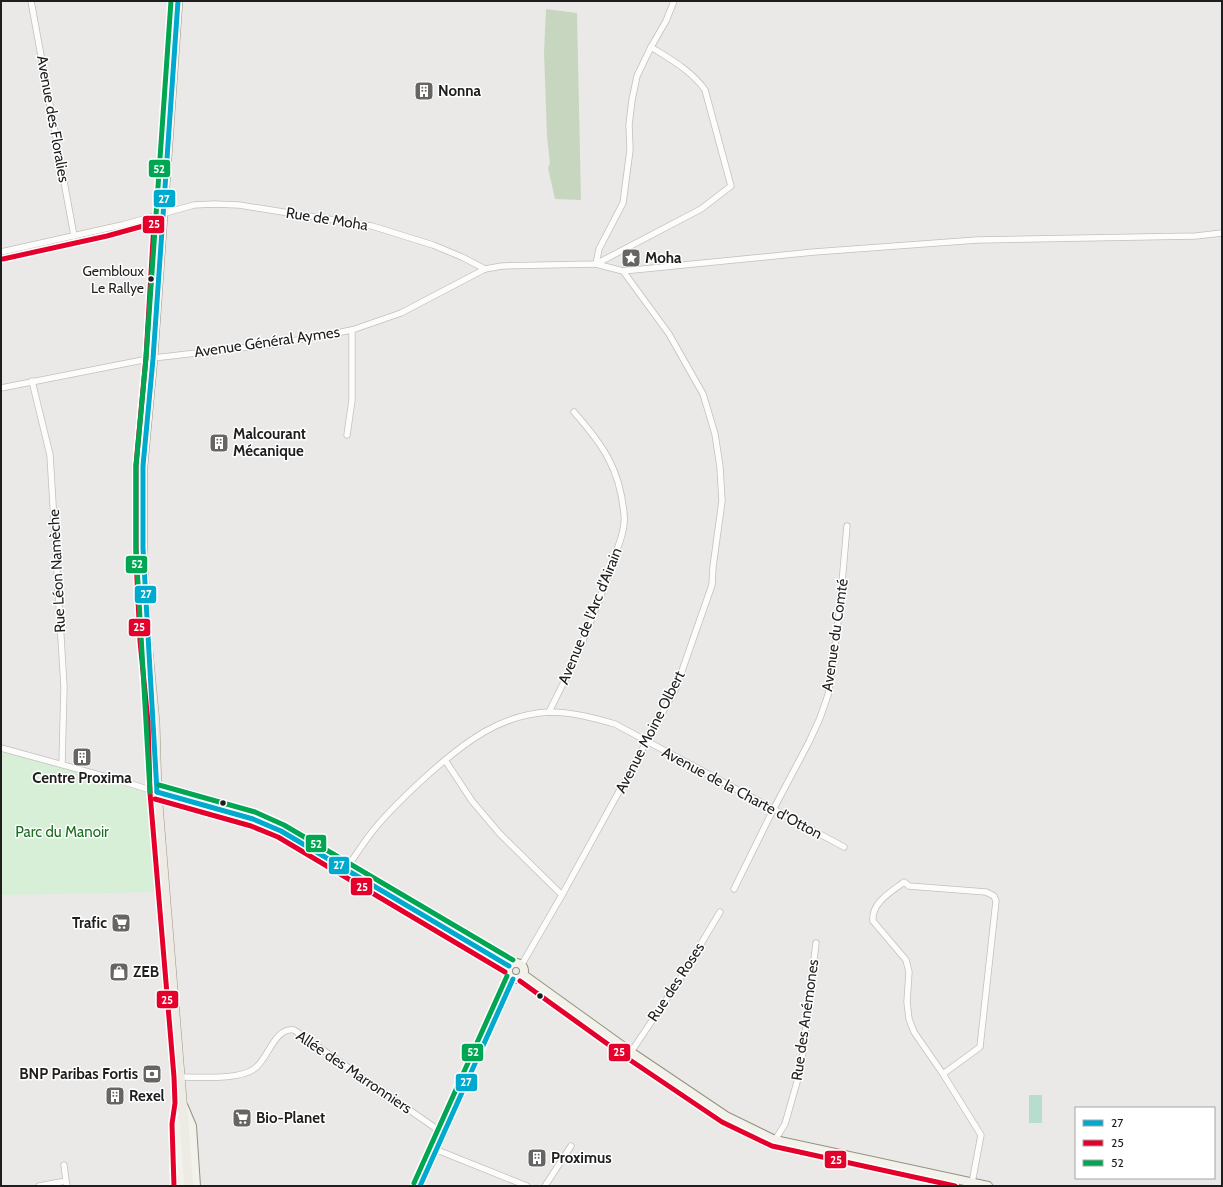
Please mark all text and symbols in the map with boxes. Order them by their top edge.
street label: Avenue des Floralies [33,54,73,184]
building icon: Nonna [413,80,435,102]
place label: Nonna [438,82,482,100]
line badge: 52 [148,159,171,178]
text: 52 [153,162,165,176]
line badge: 27 [153,189,176,208]
text: 27 [158,192,170,206]
street label: Rue de Moha [285,204,370,234]
line badge: 25 [142,215,165,234]
text: 25 [148,217,160,231]
place icon: Moha [620,247,642,269]
place label: Moha [645,249,682,267]
place label: Gembloux Le Rallye [83,262,144,297]
marker: Gembloux Le Rallye [146,274,156,284]
street label: Avenue Général Aymes [193,323,341,361]
place label: Malcourant Mécanique [233,425,306,460]
building icon: Malcourant Mécanique [208,432,230,454]
street label: Rue Léon Namèche [45,508,69,633]
street label: Avenue de l'Arc d'Airain [554,545,626,687]
line badge: 52 [125,555,148,574]
text: 52 [131,557,143,571]
street label: Avenue du Comté [818,577,852,692]
line badge: 27 [134,585,157,604]
text: 27 [140,587,152,601]
line badge: 25 [128,618,151,637]
text: 25 [133,620,145,634]
street label: Avenue Moine Olbert [611,668,689,796]
street label: Avenue de la Charte d'Otton [659,743,825,843]
building icon: Centre Proxima [71,746,93,768]
place label: Centre Proxima [32,769,132,787]
unlabelled marker [218,798,228,808]
park label: Parc du Manoir [15,823,109,841]
line badge: 52 [305,834,327,853]
text: 52 [310,837,322,851]
line badge: 27 [328,856,350,875]
text: 27 [333,858,345,872]
line badge: 25 [350,877,373,896]
text: 25 [356,880,368,894]
supermarket icon: Trafic [110,912,132,934]
place label: Trafic [72,914,107,932]
street label: Rue des Roses [644,939,708,1025]
street label: Rue des Anémones [788,958,822,1082]
shop icon: ZEB [108,961,130,983]
place label: ZEB [133,963,159,981]
line badge: 25 [156,990,179,1009]
unlabelled marker [535,991,545,1001]
text: 25 [161,993,173,1007]
street label: Allée des Marronniers [293,1027,415,1117]
line badge: 52 [461,1043,484,1062]
line badge: 25 [608,1043,631,1062]
text: 52 [467,1045,479,1059]
text: 25 [613,1045,625,1059]
bank icon: BNP Paribas Fortis [141,1063,163,1085]
place label: BNP Paribas Fortis [19,1065,138,1083]
line badge: 27 [455,1073,478,1092]
text: 27 [460,1075,472,1089]
building icon: Rexel [104,1085,126,1107]
place label: Rexel [129,1087,165,1105]
supermarket icon: Bio-Planet [231,1107,253,1129]
legend [1075,1107,1215,1179]
place label: Bio-Planet [256,1109,325,1127]
text: 27 [1111,1115,1123,1130]
text: 25 [1111,1135,1124,1150]
building icon: Proximus [526,1147,548,1169]
place label: Proximus [551,1149,612,1167]
line badge: 25 [824,1150,847,1169]
text: 25 [830,1153,842,1167]
text: 52 [1111,1155,1124,1170]

